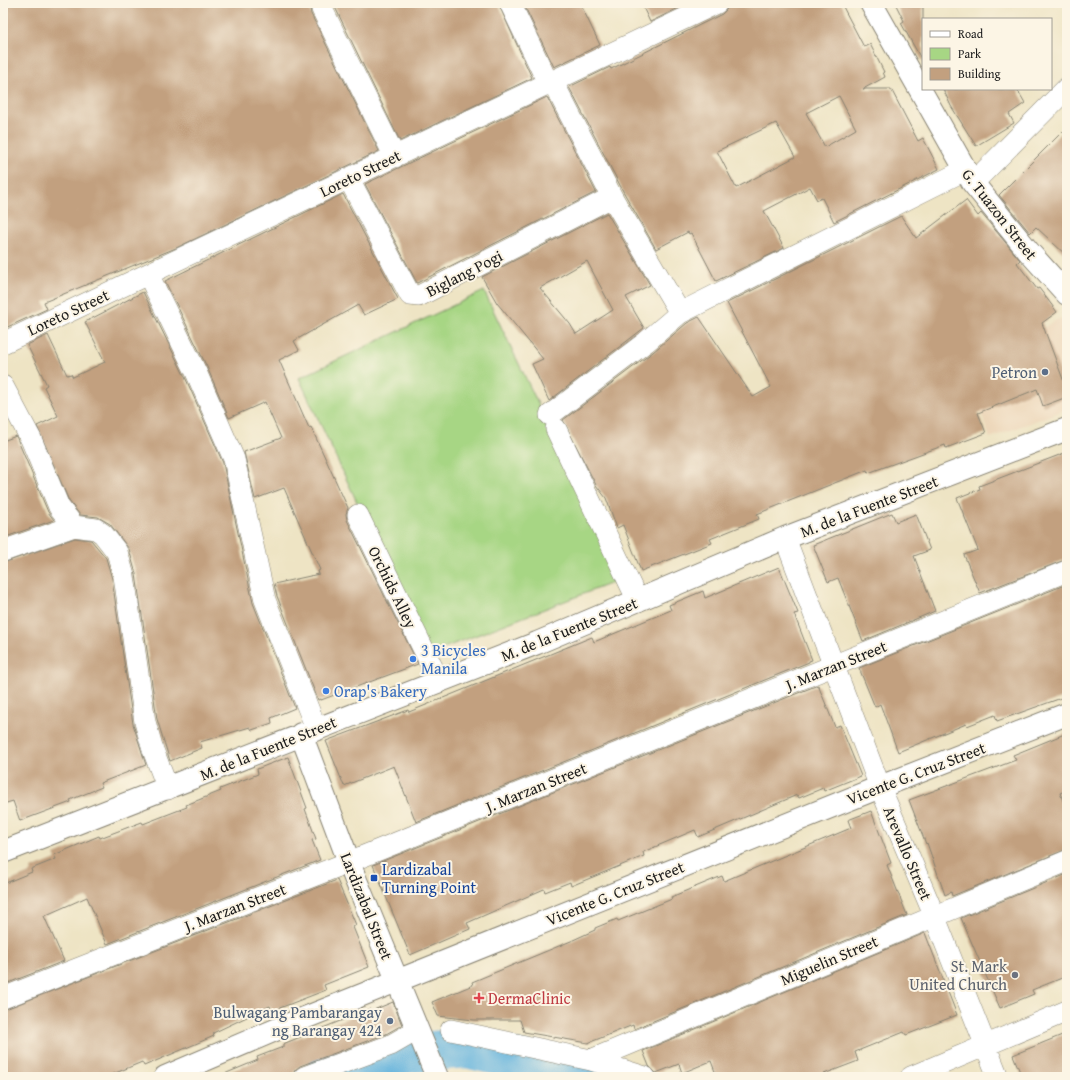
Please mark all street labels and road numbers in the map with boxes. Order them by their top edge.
street label: Loreto Street [315,143,405,203]
street label: G. Tuazon Street [957,163,1044,265]
street label: Biglang Pogi [421,243,507,303]
street label: Loreto Street [23,282,113,341]
street label: M. de la Fuente Street [797,469,942,543]
street label: Orchids Alley [363,542,423,632]
street label: M. de la Fuente Street [497,590,641,667]
street label: J. Marzan Street [780,634,891,697]
street label: M. de la Fuente Street [196,709,340,786]
street label: Vicente G. Cruz Street [843,735,989,811]
street label: J. Marzan Street [480,756,591,819]
street label: Arevallo Street [877,802,939,904]
street label: Lardizabal Street [335,849,400,964]
street label: Vicente G. Cruz Street [542,854,688,932]
street label: J. Marzan Street [179,876,290,938]
street label: Miguelin Street [777,929,882,991]

